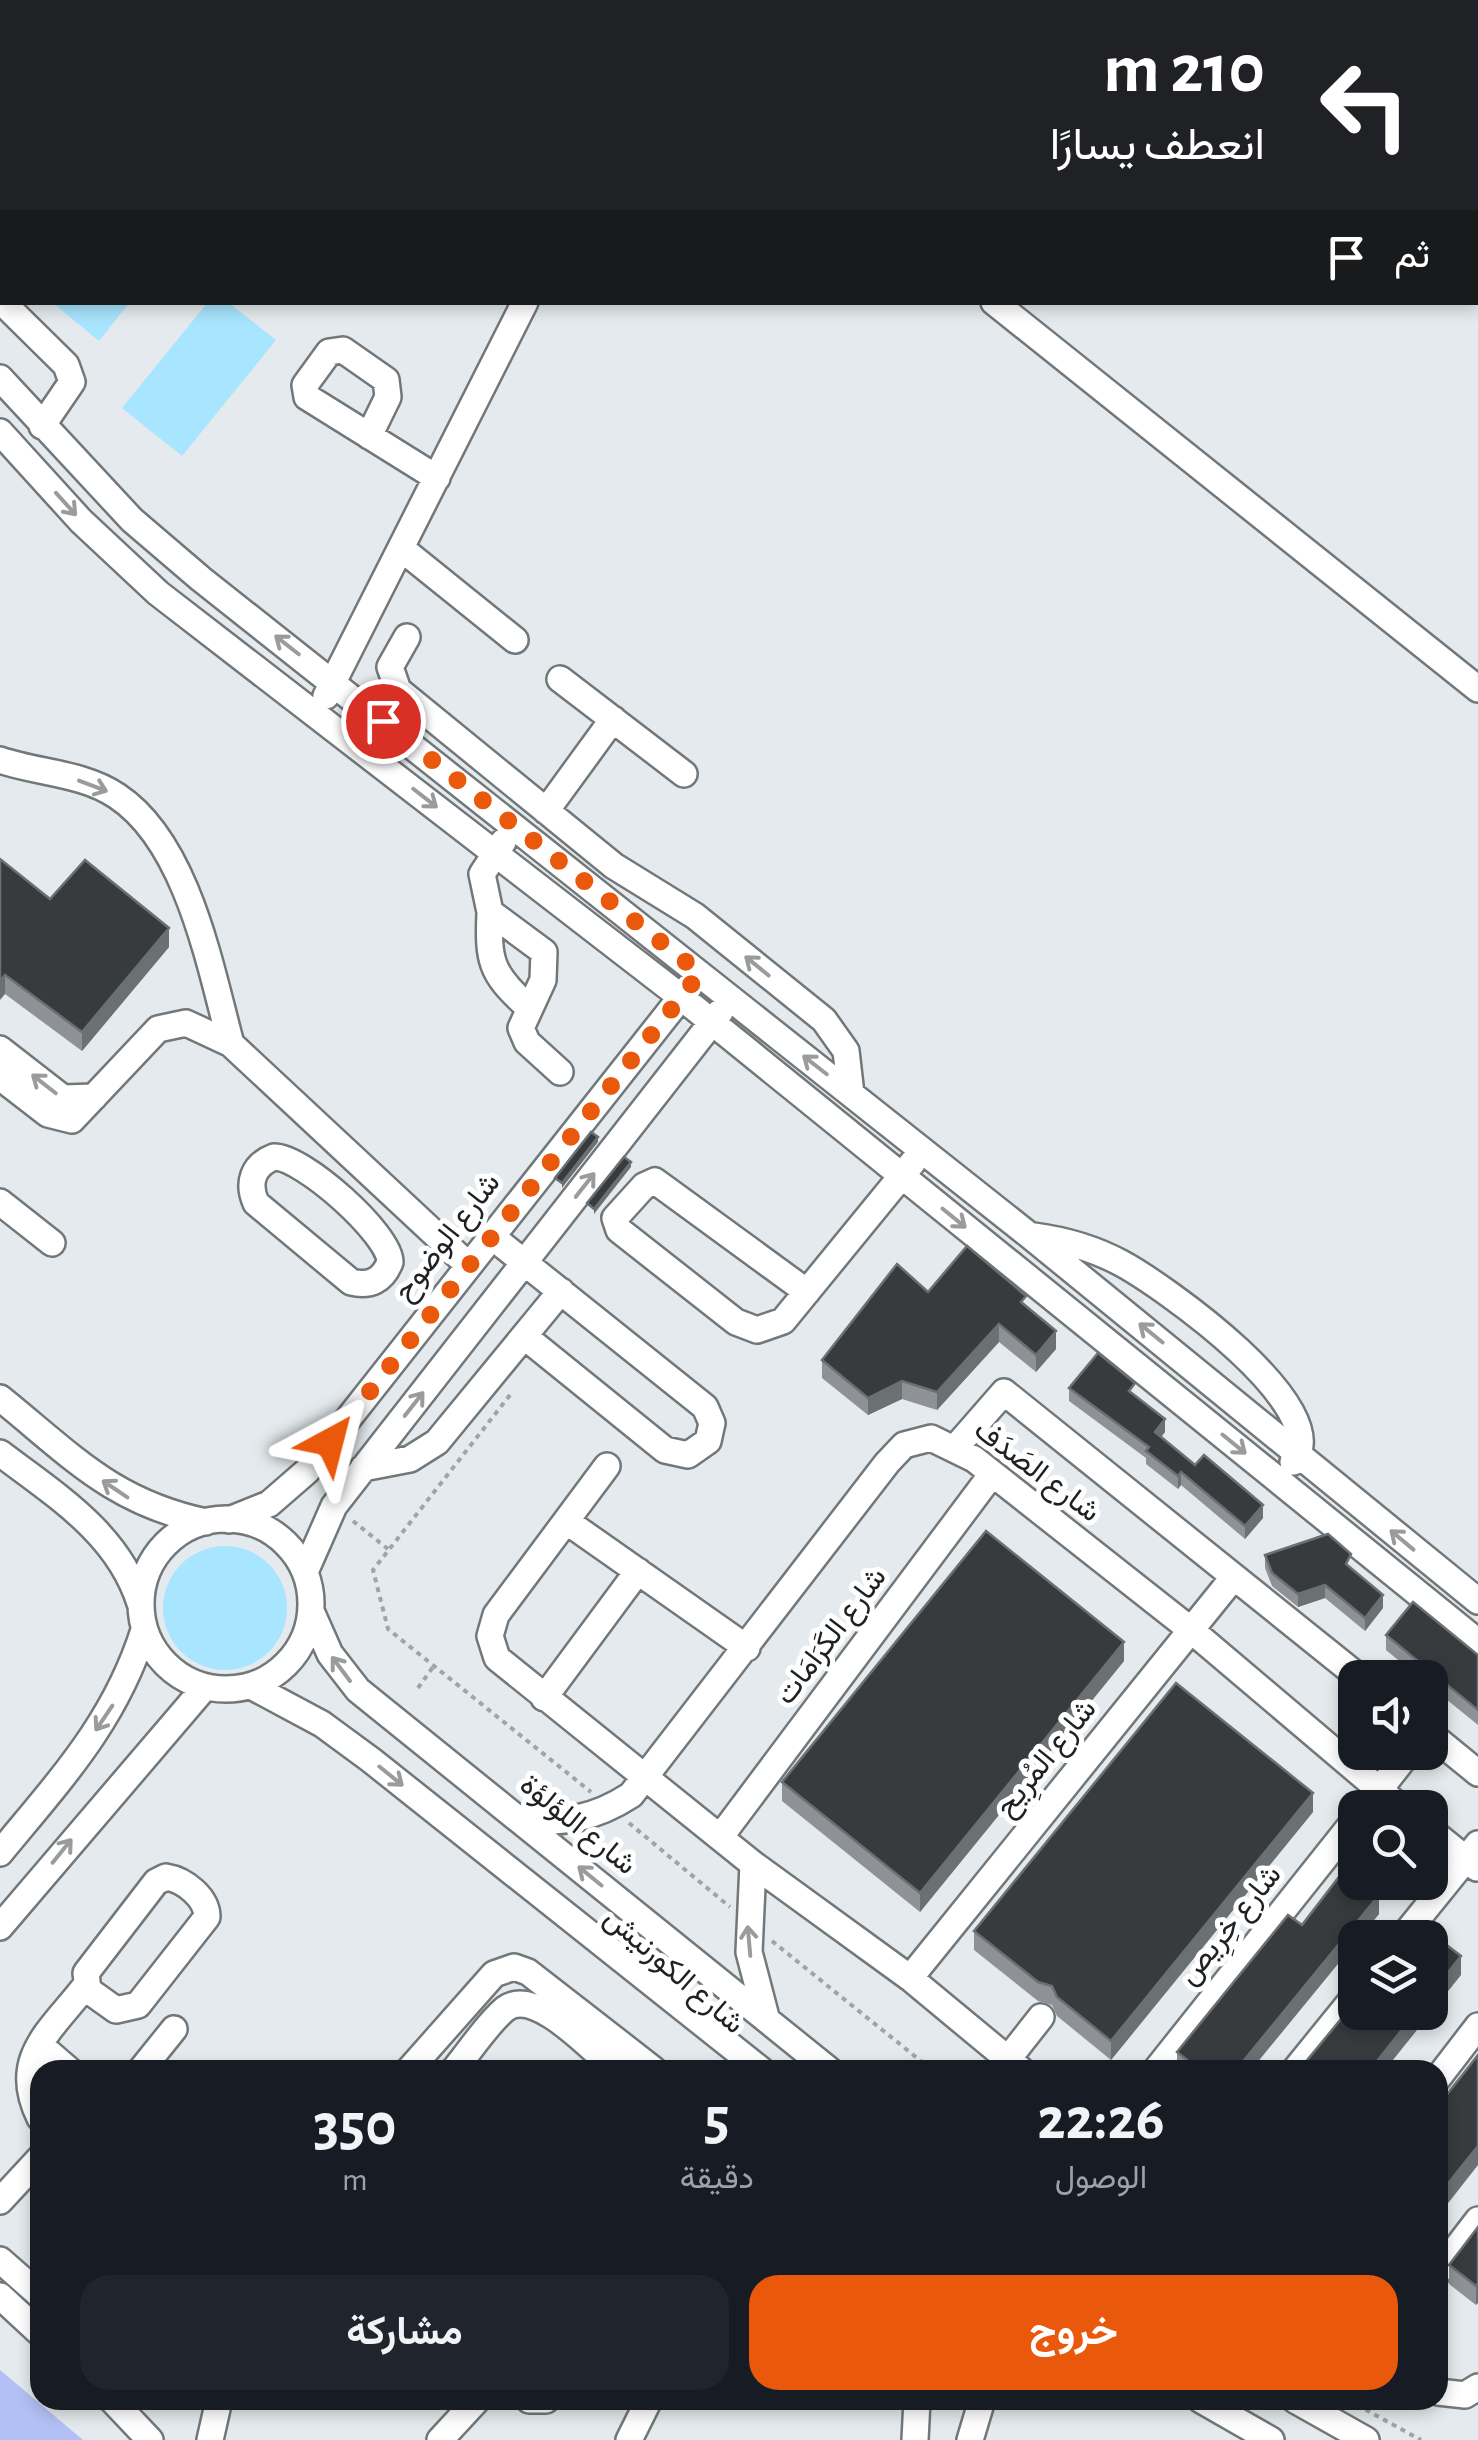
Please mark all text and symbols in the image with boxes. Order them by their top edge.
text: 210 m [1103,35,1265,105]
icon: left [1300,40,1430,170]
text: انعطف يسارًا [1050,123,1265,168]
icon: arrive [1319,230,1374,285]
text: ثم [1394,237,1430,275]
one-way arrow [54,491,77,516]
one-way arrow [274,634,300,656]
pin [341,679,426,764]
icon: arrive [356,694,411,749]
one-way arrow [77,778,108,796]
one-way arrow [411,788,438,809]
one-way arrow [745,955,771,977]
one-way arrow [802,1055,829,1076]
one-way arrow [31,1073,58,1094]
street label: شارع الوضوح [388,1168,509,1309]
one-way arrow [574,1172,595,1199]
one-way arrow [940,1207,966,1229]
one-way arrow [1138,1323,1165,1344]
position arrow [278,1390,382,1494]
one-way arrow [402,1391,424,1417]
street label: شارع الصَدَف [966,1414,1105,1531]
one-way arrow [1220,1433,1247,1454]
one-way arrow [102,1479,130,1500]
one-way arrow [1390,1529,1416,1551]
street label: شارع الكَرَامَات [770,1562,895,1712]
one-way arrow [331,1656,352,1683]
map controls [1338,1660,1448,2030]
button: sound [1338,1660,1448,1770]
street label: شارع المُرِيح [990,1694,1108,1827]
one-way arrow [94,1704,115,1732]
one-way arrow [377,1765,404,1786]
street label: شارع اللؤلؤة [512,1769,642,1884]
button: search [1338,1790,1448,1900]
one-way arrow [51,1839,73,1865]
street label: شارع خِرِيص [1173,1859,1293,1995]
one-way arrow [578,1865,604,1887]
street label: شارع الكورنيش [596,1902,750,2043]
button: layers [1338,1920,1448,2030]
one-way arrow [740,1925,759,1958]
text: 5 [704,2090,730,2150]
text: 22:26 [1037,2090,1165,2150]
text: 350 [313,2096,396,2156]
text: دقيقة [680,2162,754,2194]
text: الوصول [1055,2162,1147,2194]
text: m [342,2164,368,2196]
button: مشاركة [80,2275,729,2390]
button: خروج [749,2275,1398,2390]

